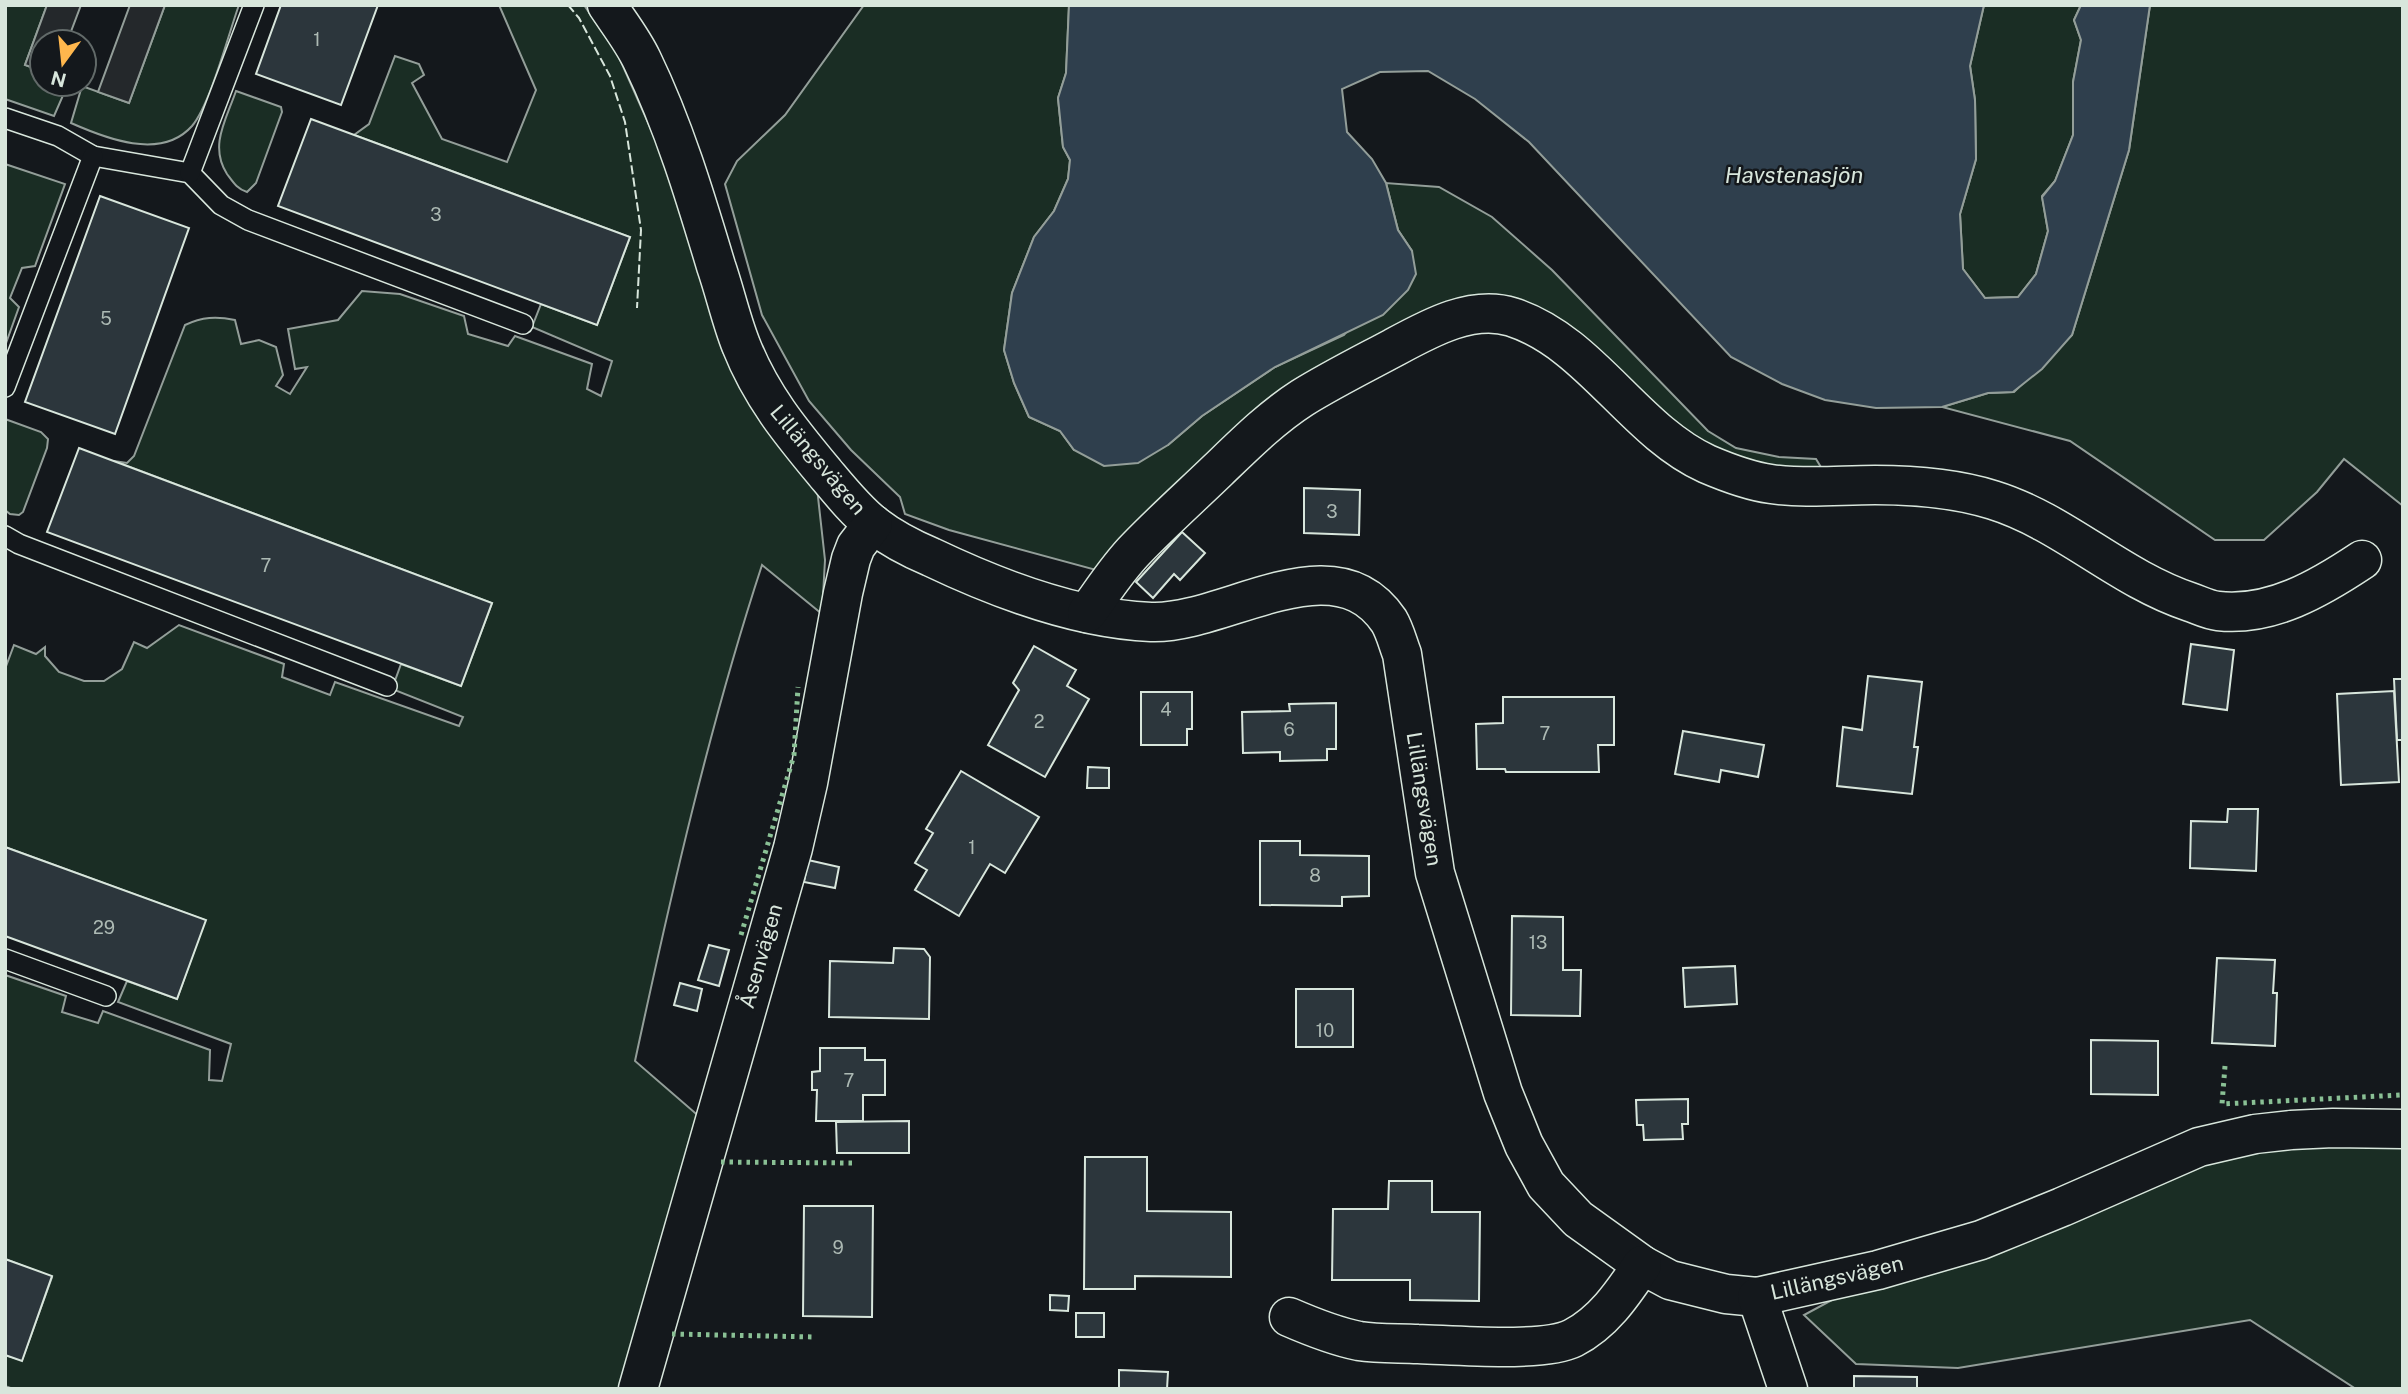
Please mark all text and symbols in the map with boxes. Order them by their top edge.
north arrow [28,28,98,98]
house number: 1 [313,29,321,50]
text: N [49,67,69,92]
water label: Havstenasjön [1725,161,1863,188]
house number: 3 [430,204,442,225]
house number: 5 [100,308,112,329]
street label: Lillängsvägen [765,400,872,520]
house number: 3 [1326,501,1338,522]
house number: 7 [261,555,271,576]
house number: 4 [1160,699,1172,720]
house number: 2 [1034,711,1044,732]
house number: 6 [1283,719,1295,740]
house number: 7 [1540,723,1550,744]
street label: Lillängsvägen [1402,730,1447,868]
house number: 1 [968,837,976,858]
house number: 8 [1309,865,1321,886]
street label: Åsenvägen [733,900,787,1011]
house number: 29 [93,917,115,938]
house number: 13 [1529,932,1547,953]
house number: 10 [1316,1020,1334,1041]
house number: 7 [844,1070,854,1091]
house number: 9 [832,1237,844,1258]
street label: Lillängsvägen [1768,1250,1906,1305]

